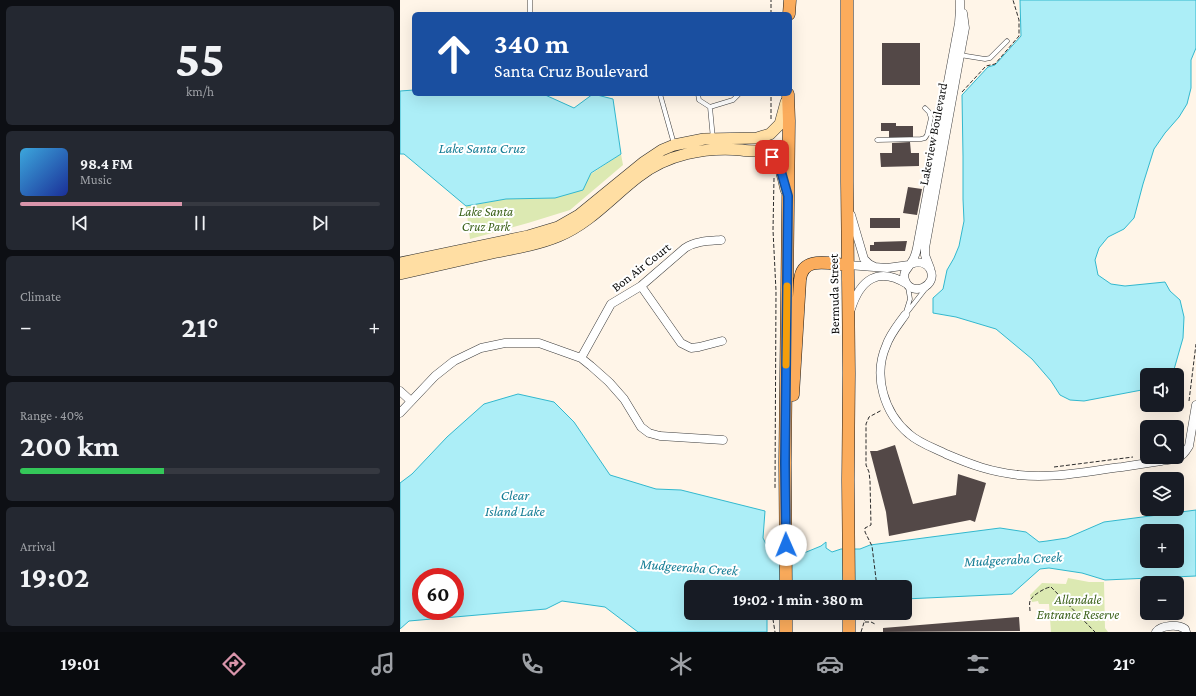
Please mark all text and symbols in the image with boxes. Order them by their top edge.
icon: ahead [428,28,480,80]
text: 340 m [494,28,569,59]
text: 55 [175,29,225,87]
text: Santa Cruz Boulevard [494,61,648,81]
street label: Lakeview Boulevard [916,81,950,187]
text: km/h [186,84,214,99]
water label: Lake Santa Cruz [439,140,526,156]
pin [755,140,789,174]
icon: arrive [761,146,783,168]
text: 98.4 FM [80,156,133,172]
text: Music [80,172,112,187]
park label: Lake Santa Cruz Park [459,204,513,234]
icon: previous [69,212,91,234]
icon: pause [189,212,211,234]
icon: next [309,212,331,234]
street label: Bon Air Court [609,239,674,295]
street label: Bermuda Street [826,253,842,334]
text: Climate [20,289,61,304]
text: 21° [181,310,219,343]
text: − [20,314,32,339]
text: + [368,314,380,339]
map controls [1140,368,1184,620]
button: sound [1140,368,1184,412]
text: Range · 40% [20,408,84,423]
button: search [1140,420,1184,464]
text: 200 km [20,429,119,462]
button: layers [1140,472,1184,516]
water label: Clear Island Lake [485,487,546,519]
position arrow [765,524,807,566]
button: + [1140,524,1184,568]
text: Arrival [20,539,55,554]
water label: Mudgeeraba Creek [963,548,1063,570]
water label: Mudgeeraba Creek [638,556,739,578]
text: 19:02 [20,560,89,593]
speed limit sign: 60 [412,568,464,620]
button: − [1140,576,1184,620]
text: 19:02 · 1 min · 380 m [733,592,863,608]
park label: Allandale Entrance Reserve [1037,592,1119,622]
icon: directions [220,650,248,678]
icon: music [369,650,397,678]
icon: phone [518,650,546,678]
icon: climate [667,650,695,678]
icon: car [816,650,844,678]
icon: filters [964,650,992,678]
text: 19:01 [60,654,100,674]
text: 21° [1113,654,1136,674]

